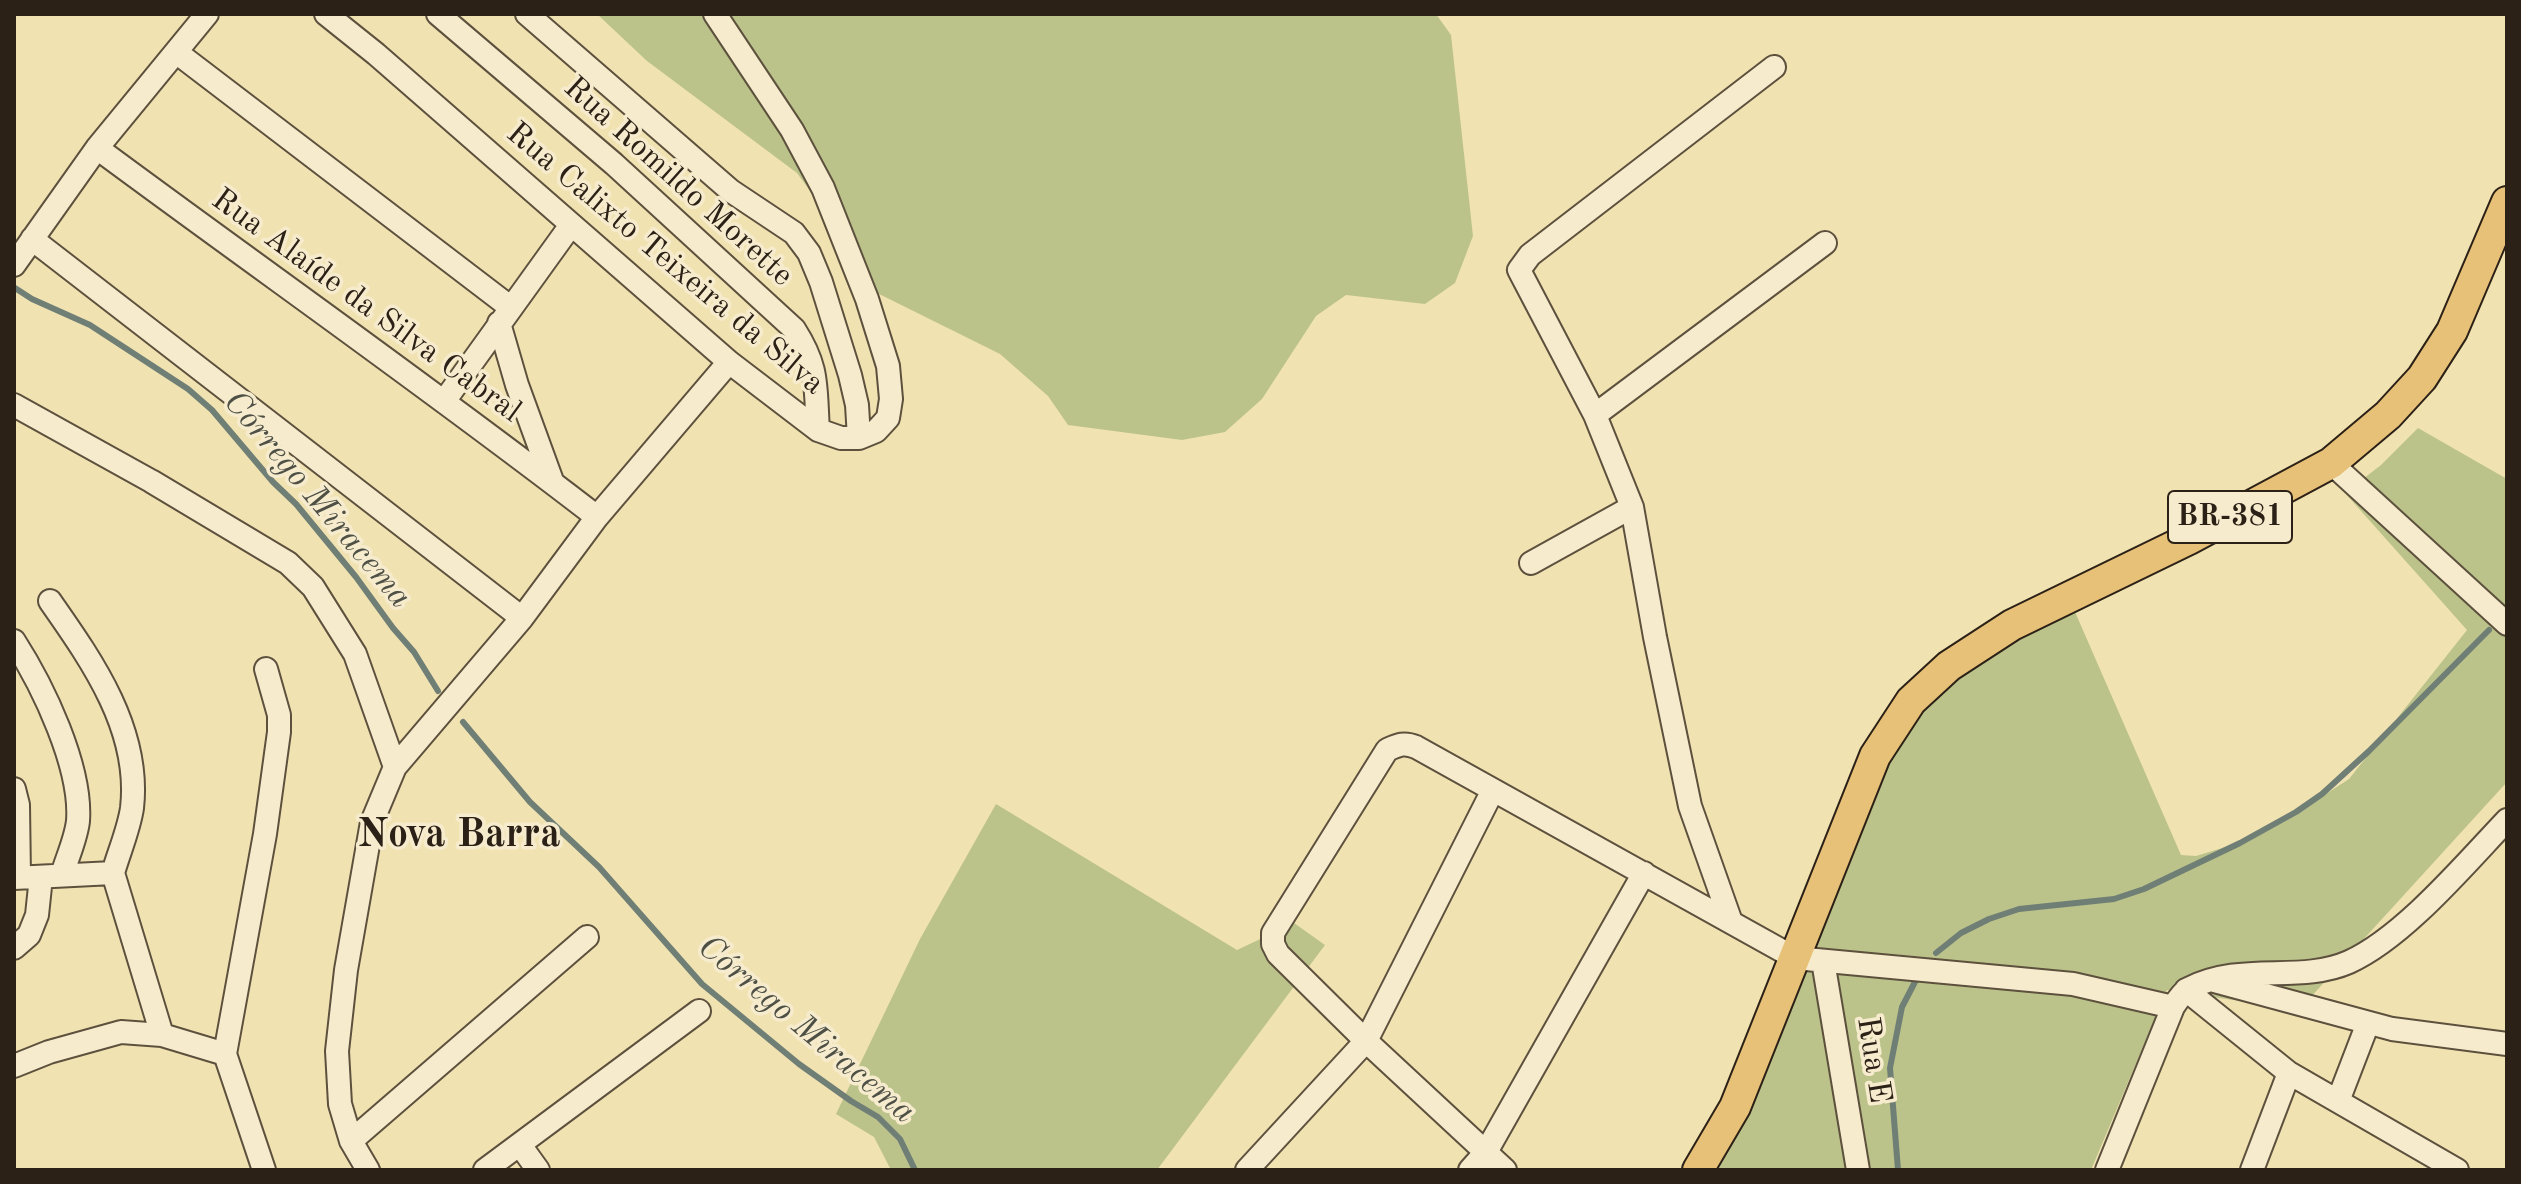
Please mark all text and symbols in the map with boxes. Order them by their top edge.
street label: Rua Romildo Morette [555,69,801,295]
street label: Rua Calixto Teixeira da Silva [498,115,832,403]
street label: Rua Alaíde da Silva Cabral [204,181,528,431]
water label: Córrego Miracema [214,383,420,617]
road number: BR-381 [2168,491,2292,543]
district label: Nova Barra [358,812,560,860]
water label: Córrego Miracema [689,927,923,1133]
street label: Rua E [1847,1014,1899,1106]

